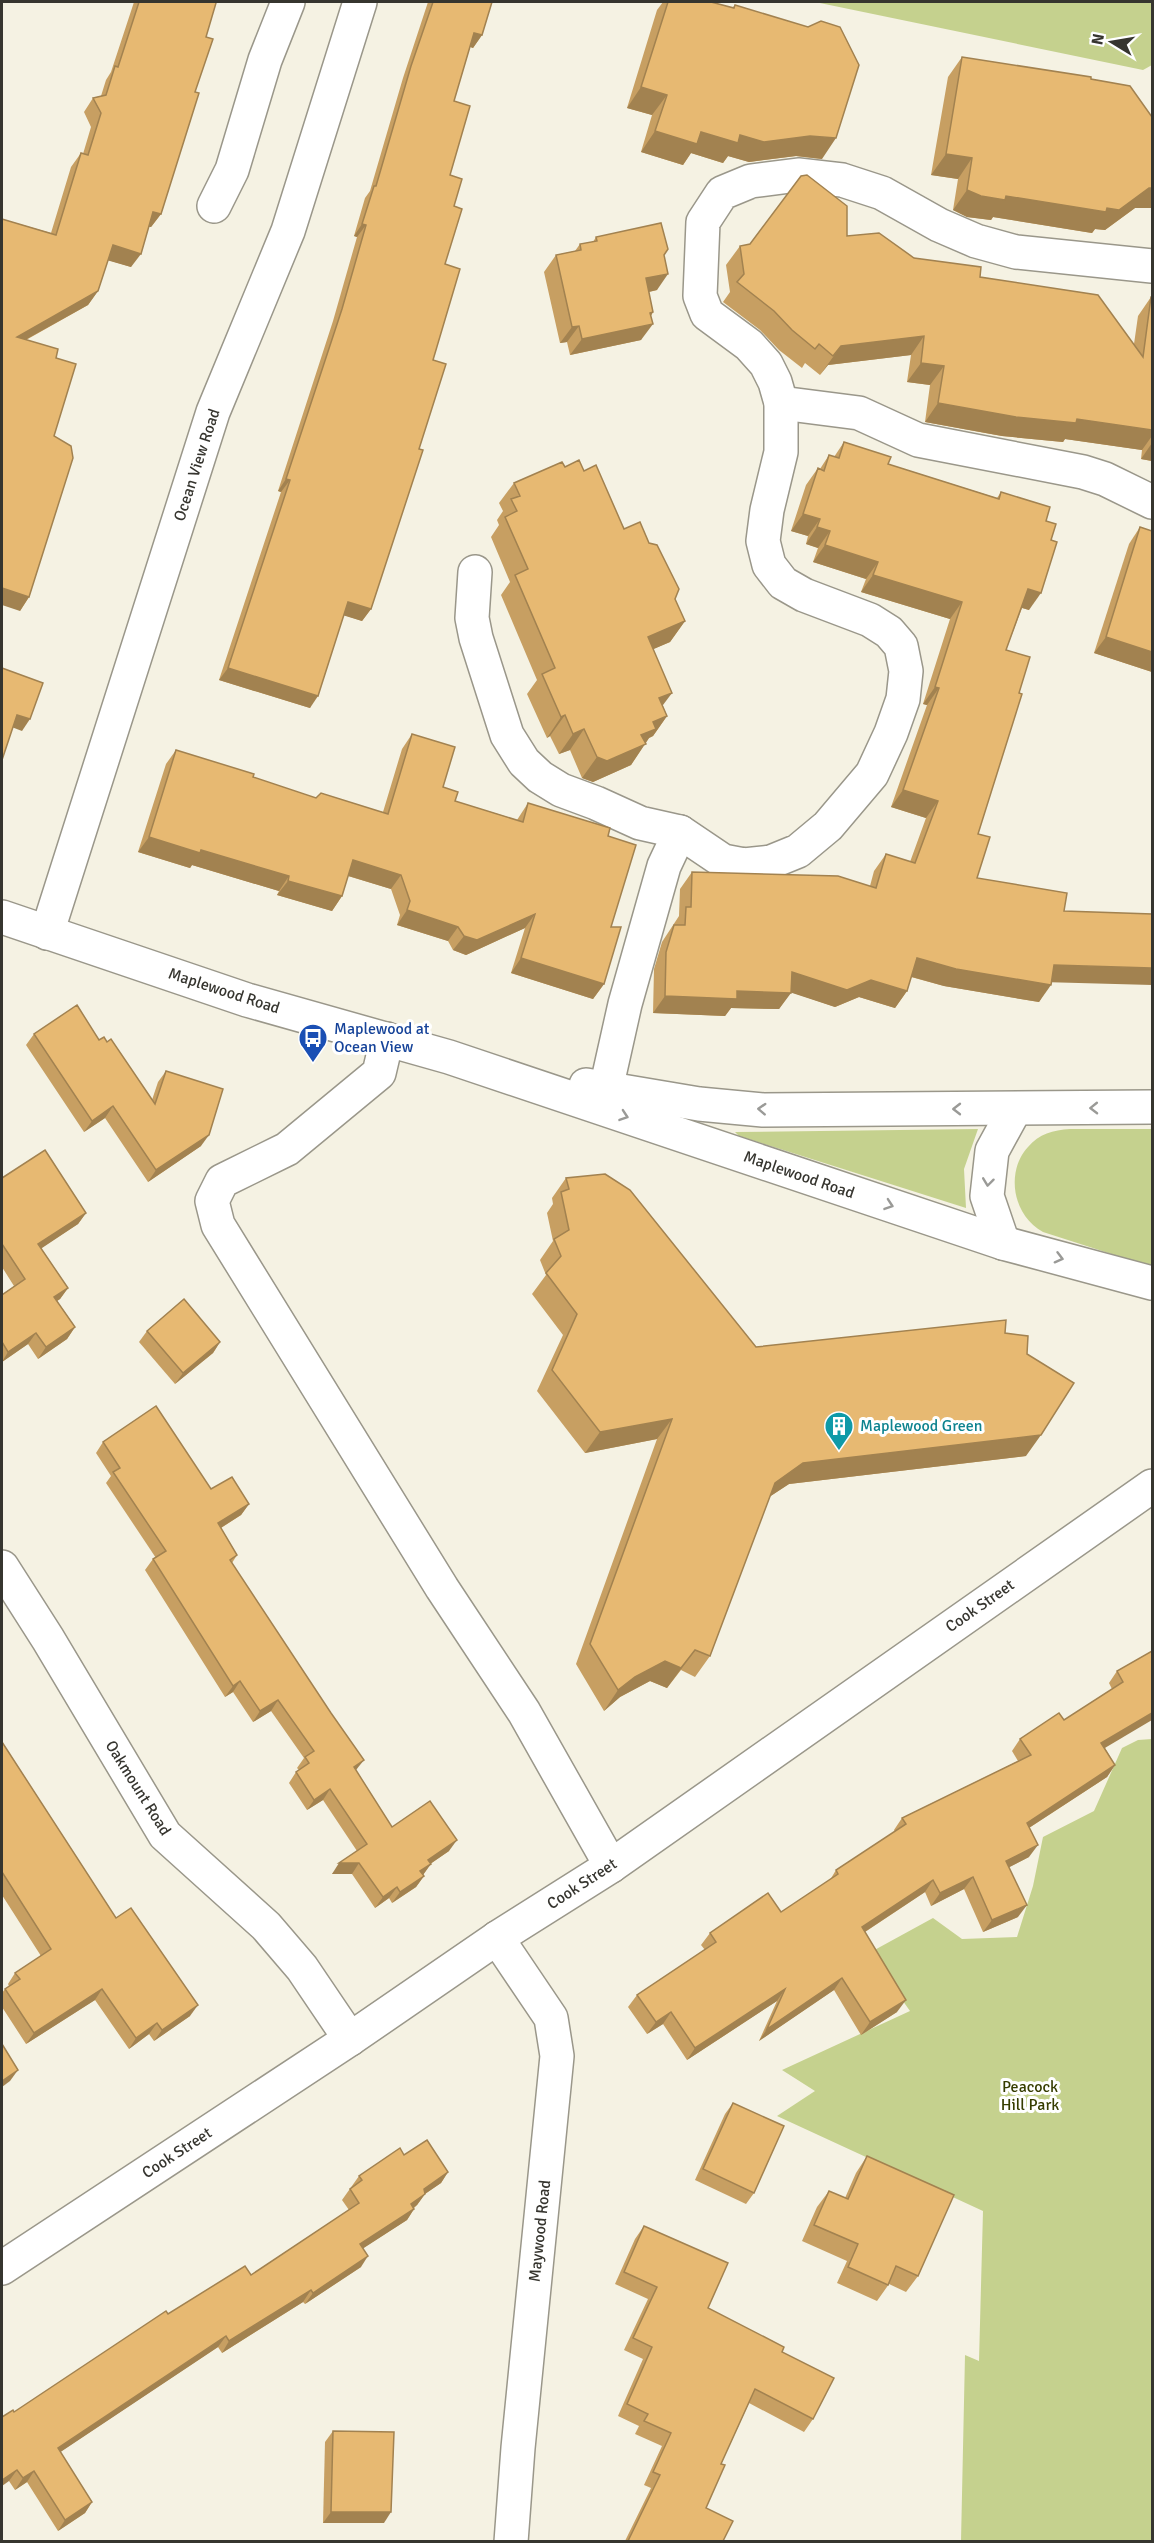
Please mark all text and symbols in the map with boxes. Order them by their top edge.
north arrow [1082,12,1142,72]
text: N [1087,32,1109,47]
street label: Ocean View Road [169,406,225,524]
street label: Maplewood Road [166,964,282,1018]
place label: Maplewood at Ocean View [334,1019,430,1057]
bus stop icon: Maplewood at Ocean View [297,1022,329,1064]
one-way arrow [1090,1101,1099,1114]
one-way arrow [757,1103,766,1116]
one-way arrow [952,1103,961,1115]
one-way arrow [618,1108,629,1121]
street label: Maplewood Road [741,1147,857,1203]
one-way arrow [983,1178,995,1187]
one-way arrow [883,1197,894,1210]
one-way arrow [1053,1251,1064,1263]
building icon: Maplewood Green [823,1410,855,1452]
place label: Maplewood Green [860,1416,982,1436]
street label: Cook Street [942,1575,1019,1637]
street label: Oakmount Road [101,1737,175,1839]
street label: Cook Street [543,1854,621,1914]
park label: Peacock Hill Park [1001,2077,1059,2115]
street label: Cook Street [138,2123,216,2183]
street label: Maywood Road [525,2179,555,2283]

